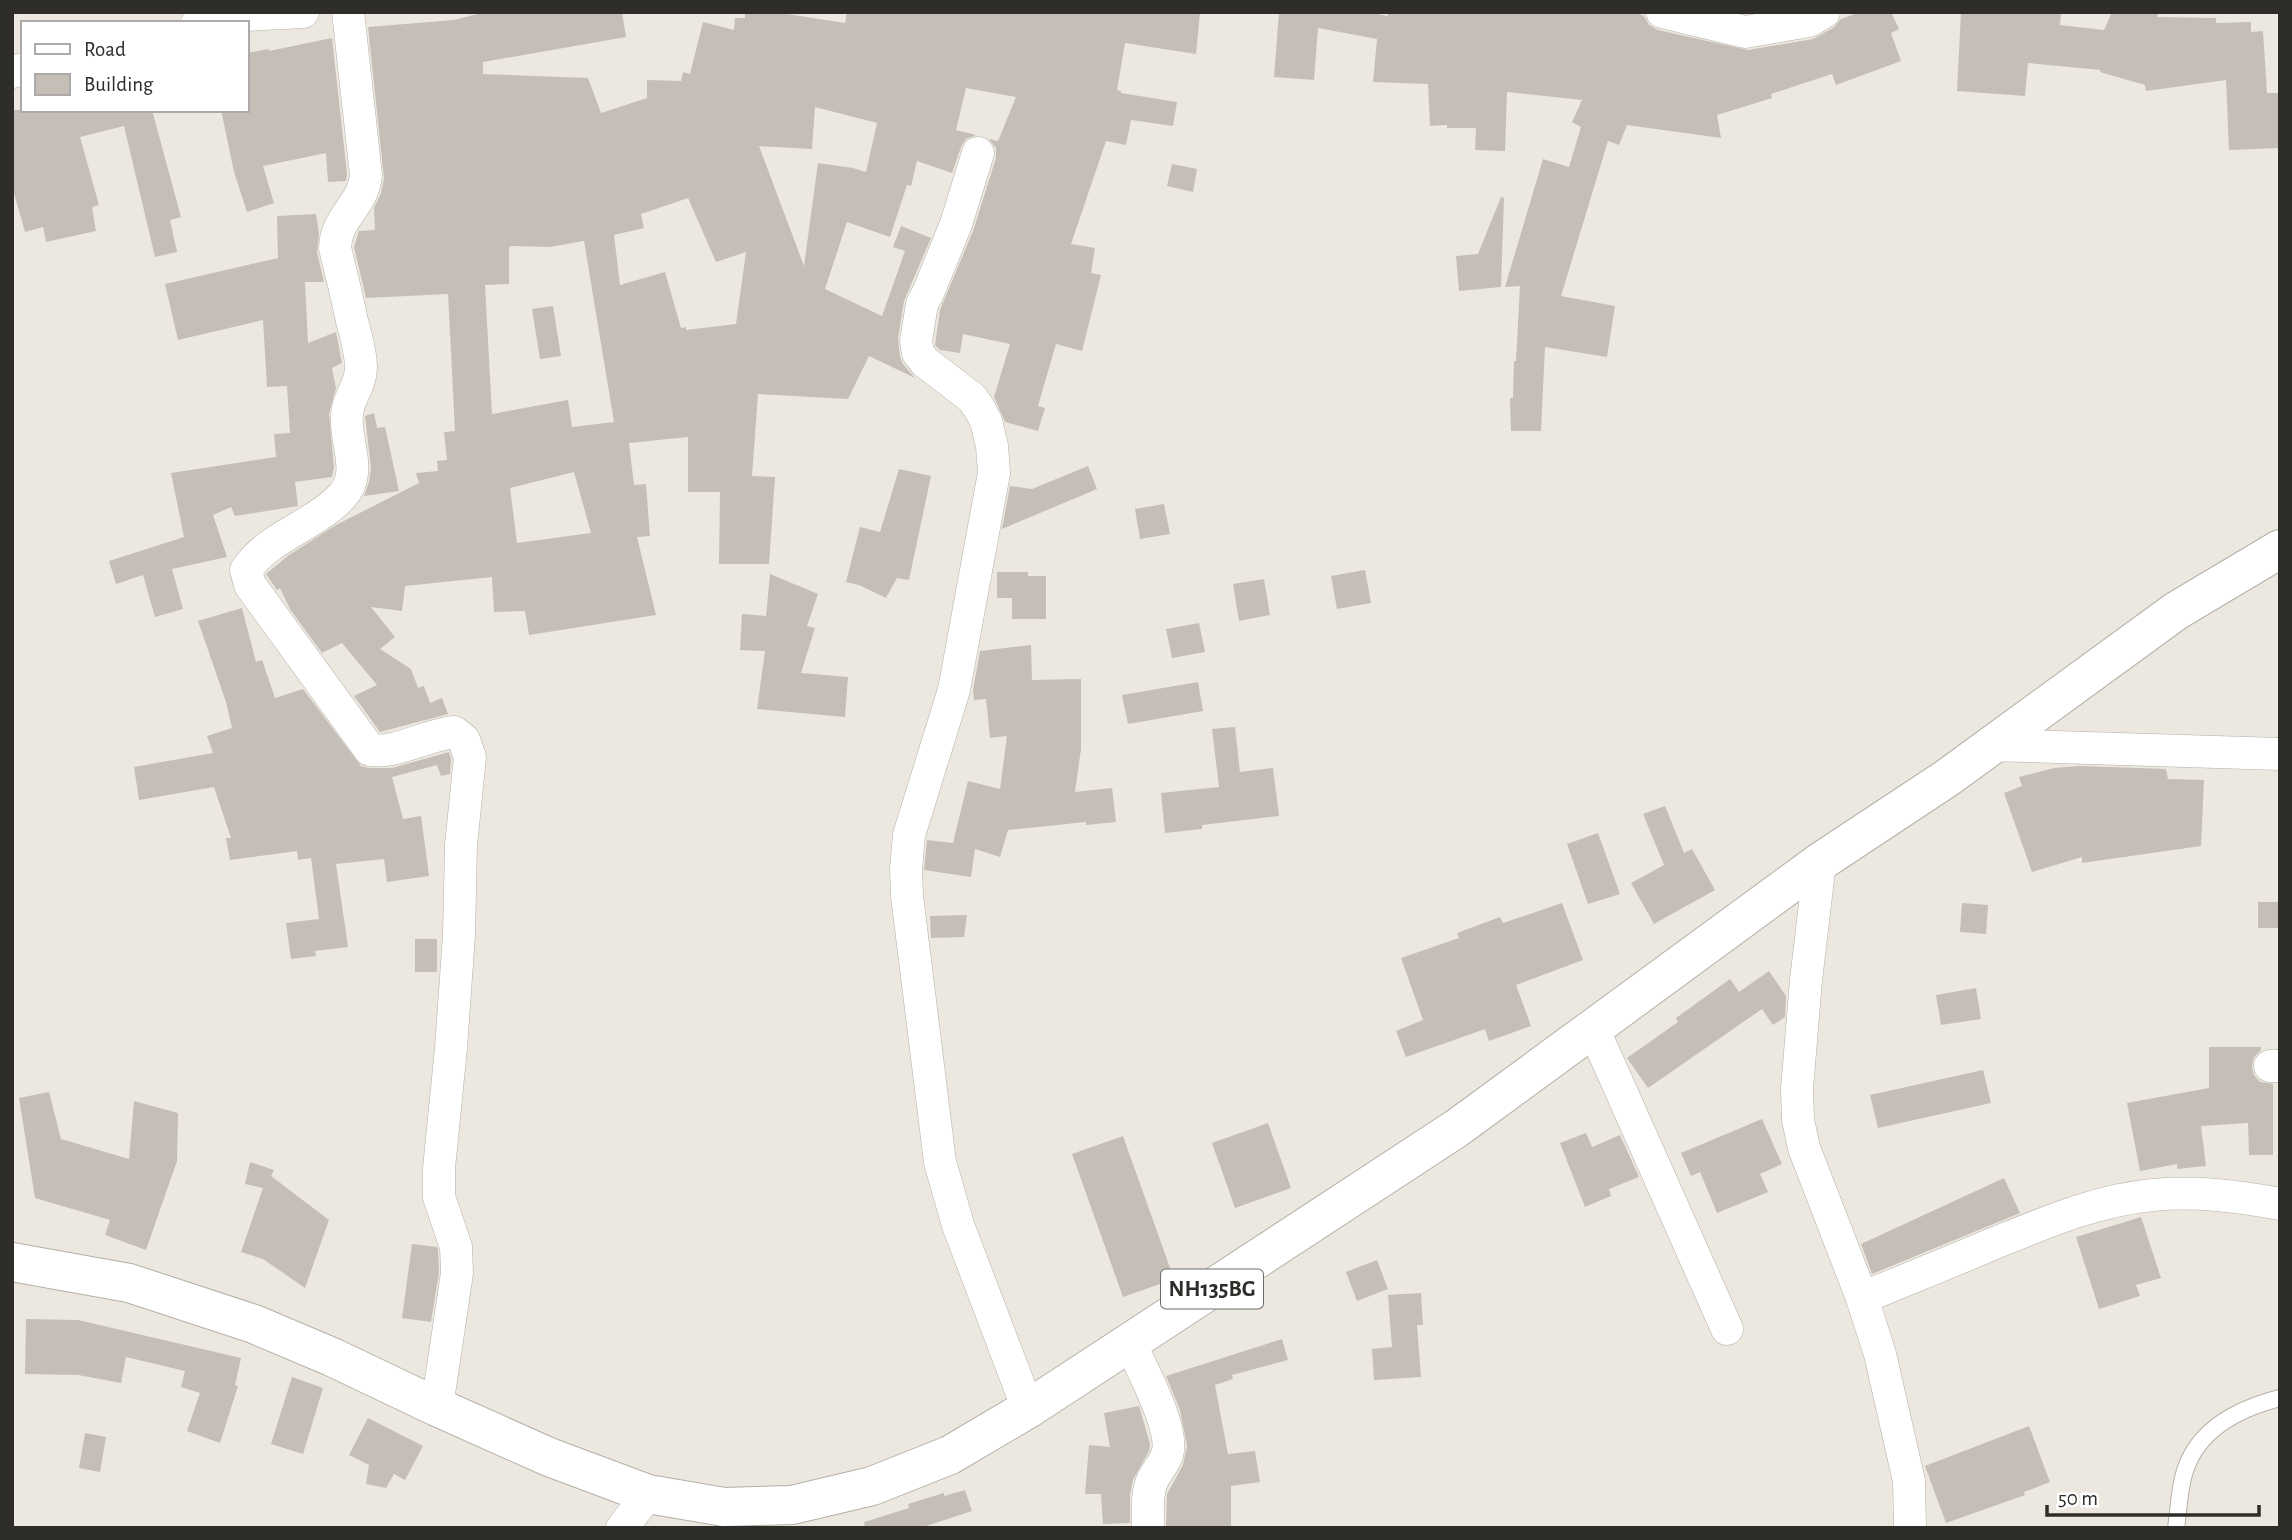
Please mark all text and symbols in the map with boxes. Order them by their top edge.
legend [21,21,248,112]
text: Road [84,39,126,60]
text: Building [84,74,154,95]
road number: NH135BG [1161,1270,1263,1308]
scale bar [2047,1474,2259,1518]
text: 50 m [2058,1488,2098,1509]

